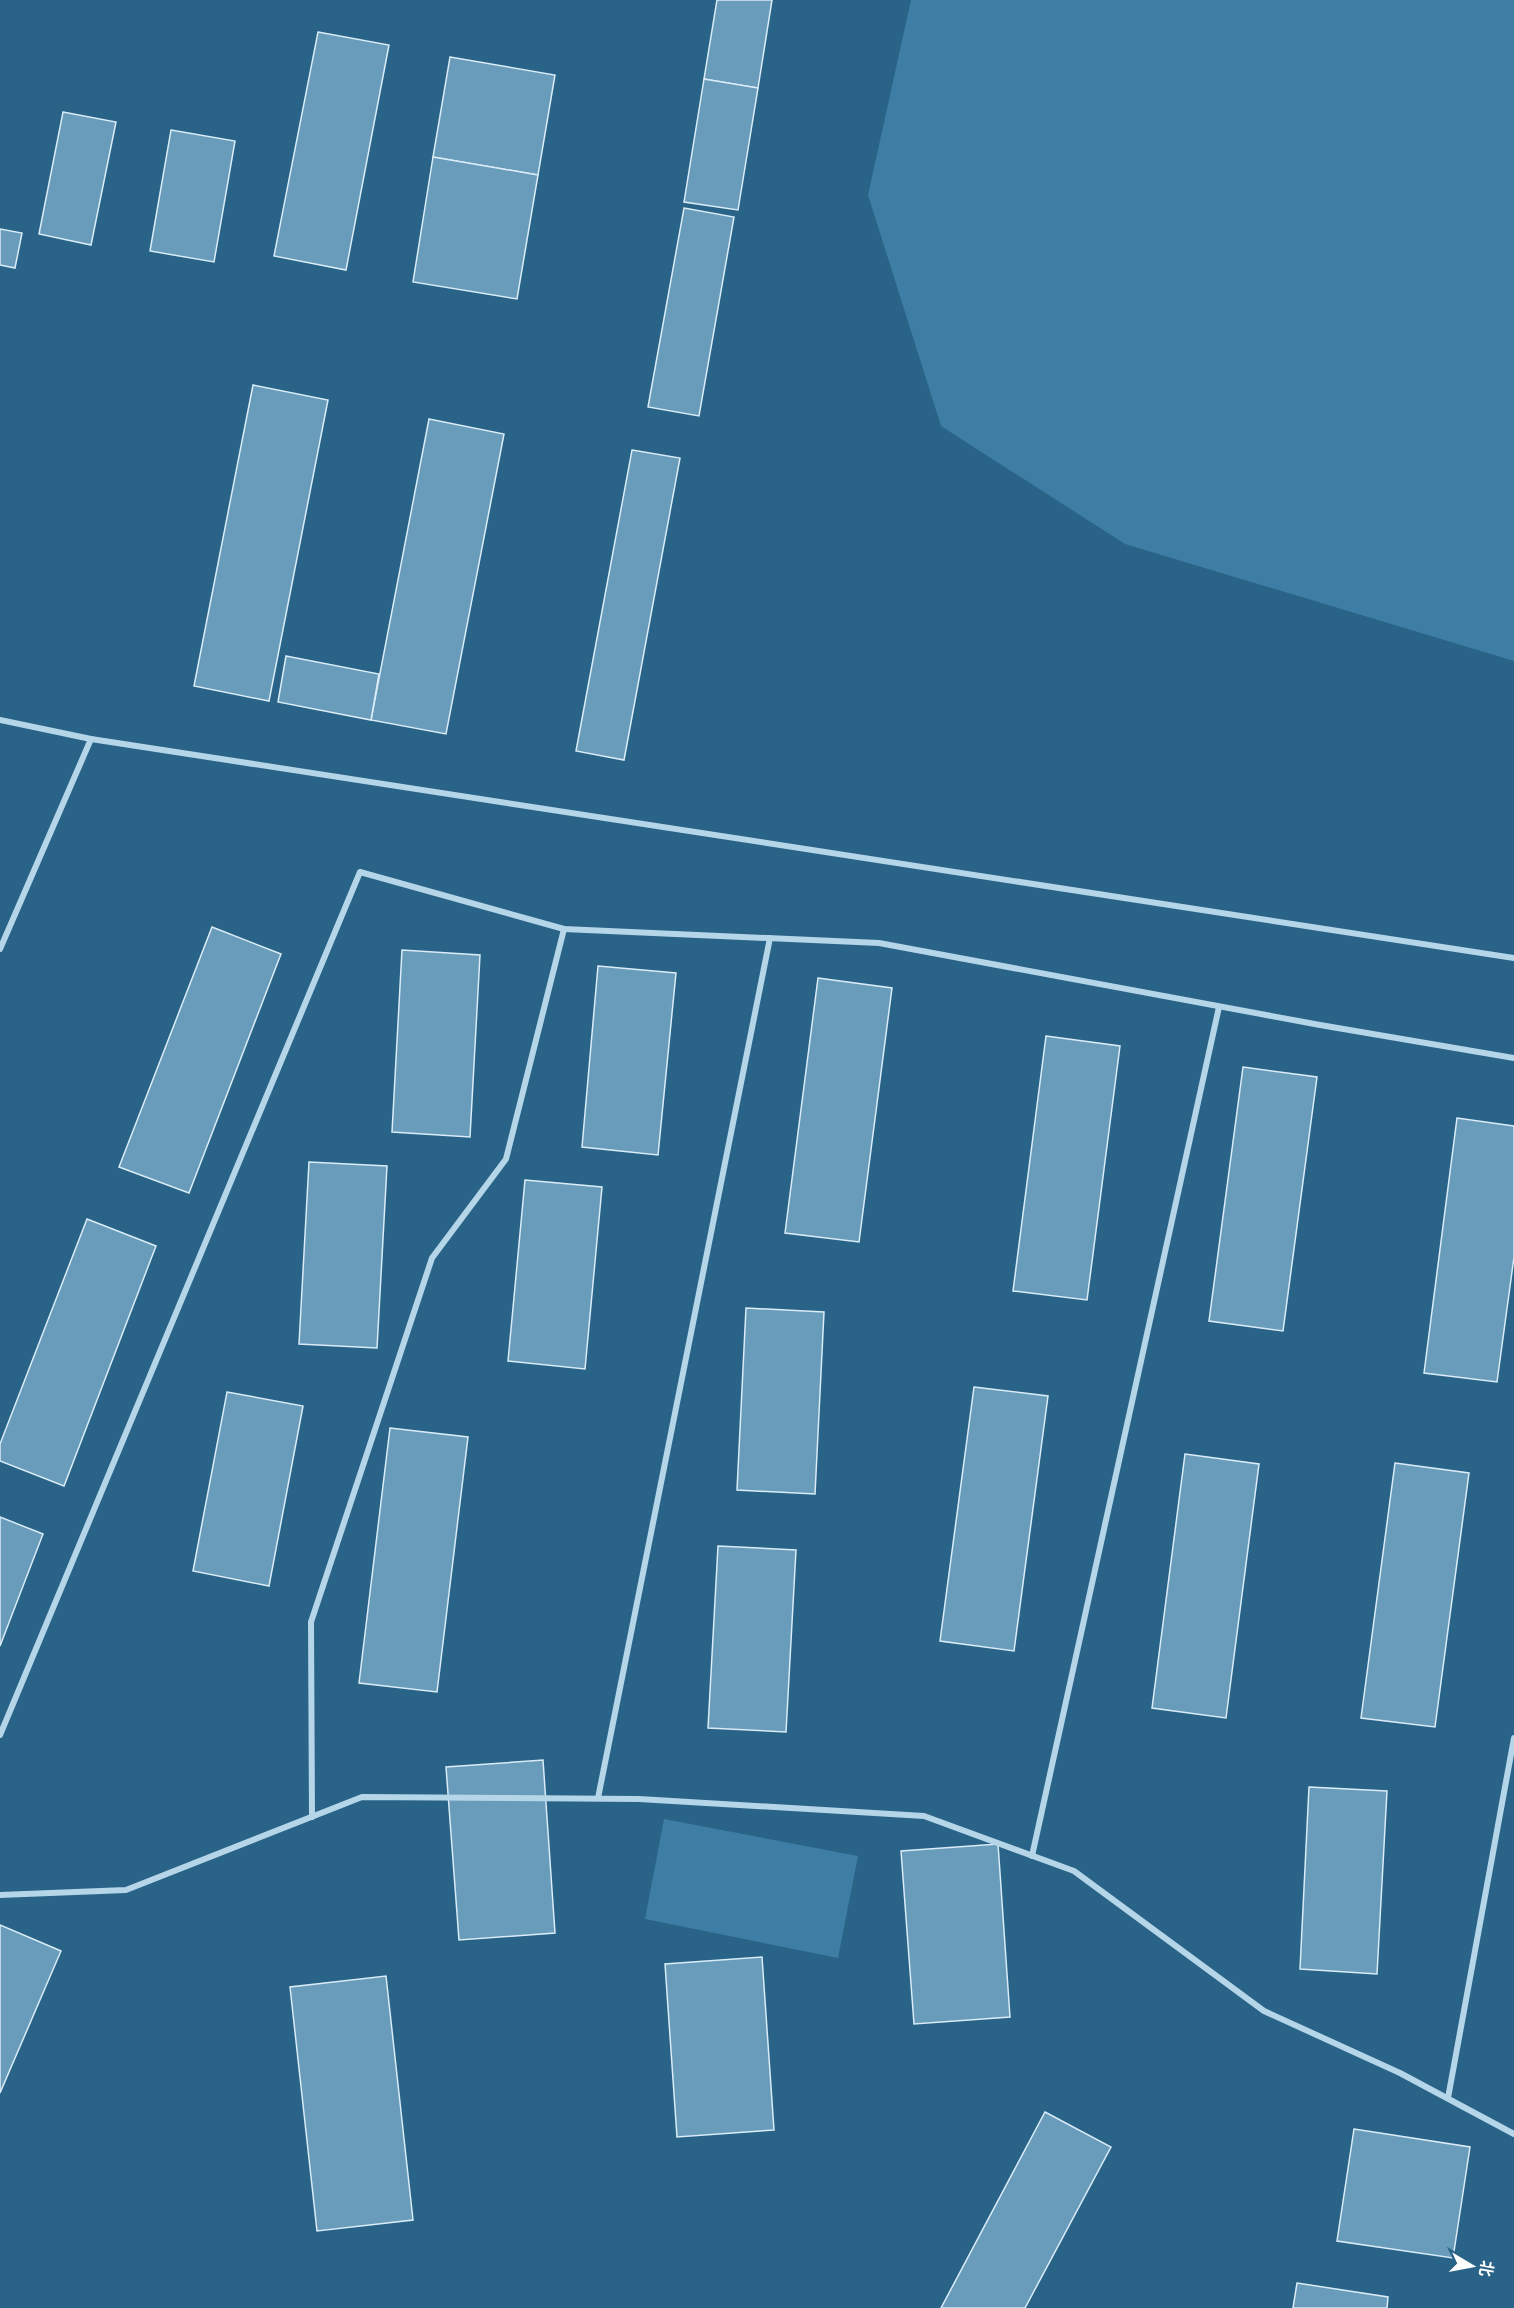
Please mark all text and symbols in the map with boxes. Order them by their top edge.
north arrow [1442,2236,1502,2296]
text: 北 [1476,2259,1497,2278]

